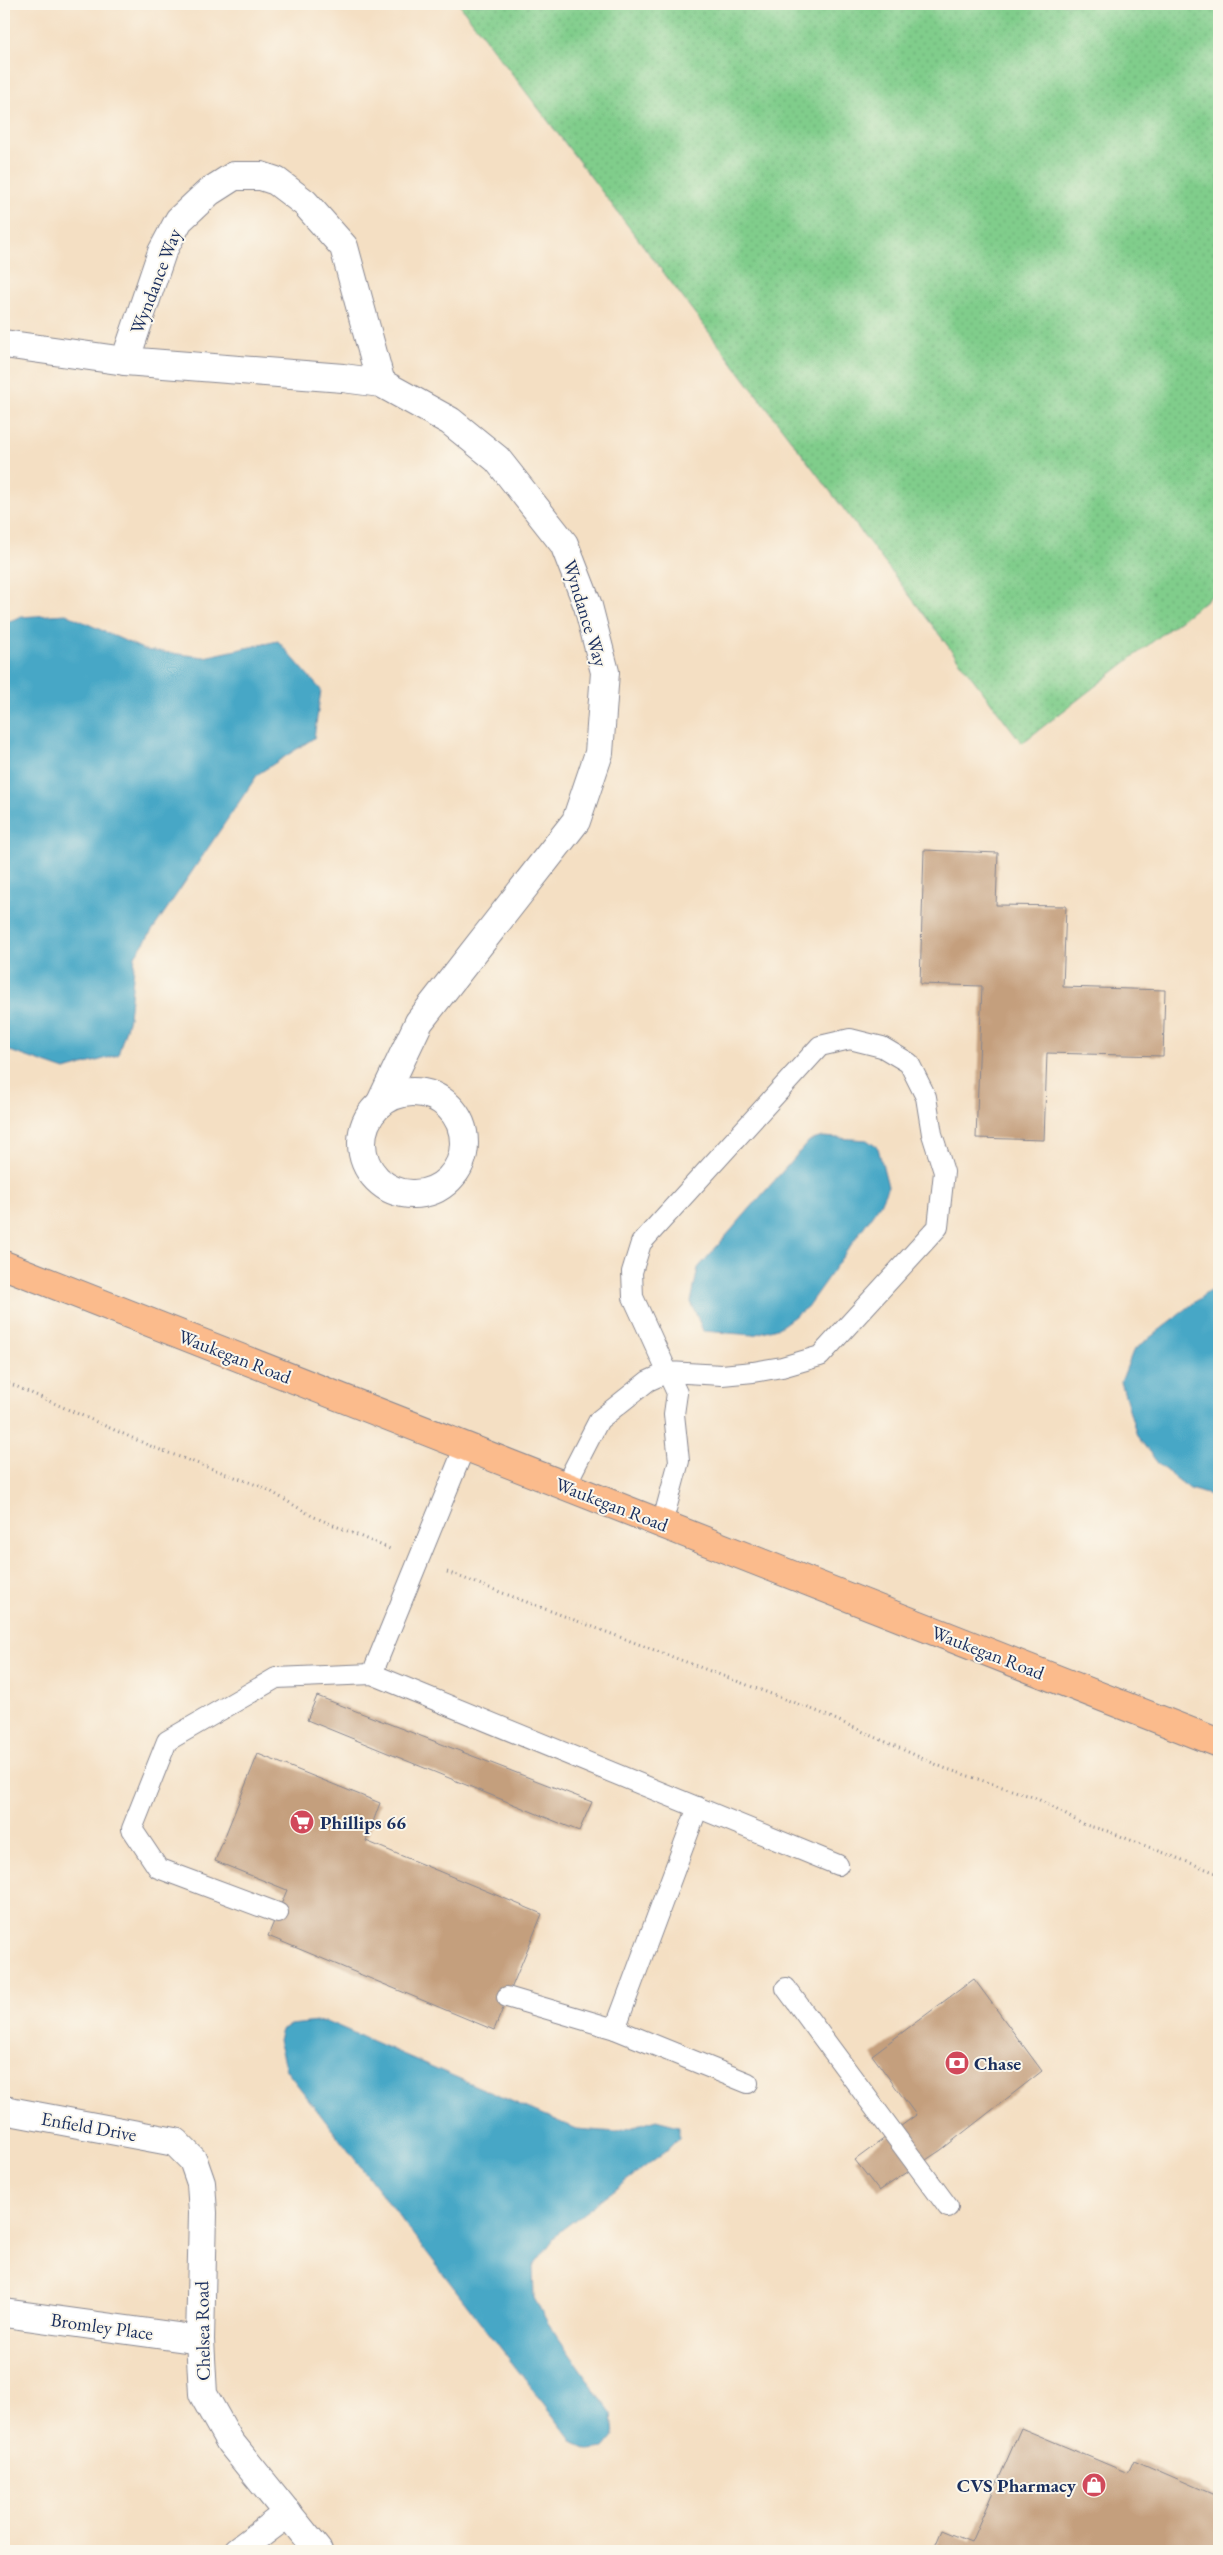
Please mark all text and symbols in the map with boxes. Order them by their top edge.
street label: Wyndance Way [124,224,187,337]
street label: Wyndance Way [557,556,614,670]
street label: Waukegan Road [175,1323,295,1390]
street label: Waukegan Road [552,1471,672,1538]
street label: Waukegan Road [928,1619,1048,1686]
supermarket icon: Phillips 66 [289,1809,315,1835]
place label: Phillips 66 [320,1810,406,1835]
bank icon: Chase [944,2050,970,2076]
place label: Chase [974,2051,1021,2076]
street label: Enfield Drive [39,2106,139,2147]
street label: Chelsea Road [189,2280,216,2381]
street label: Bromley Place [49,2307,155,2346]
shop icon: CVS Pharmacy [1081,2472,1107,2498]
place label: CVS Pharmacy [957,2473,1077,2498]

